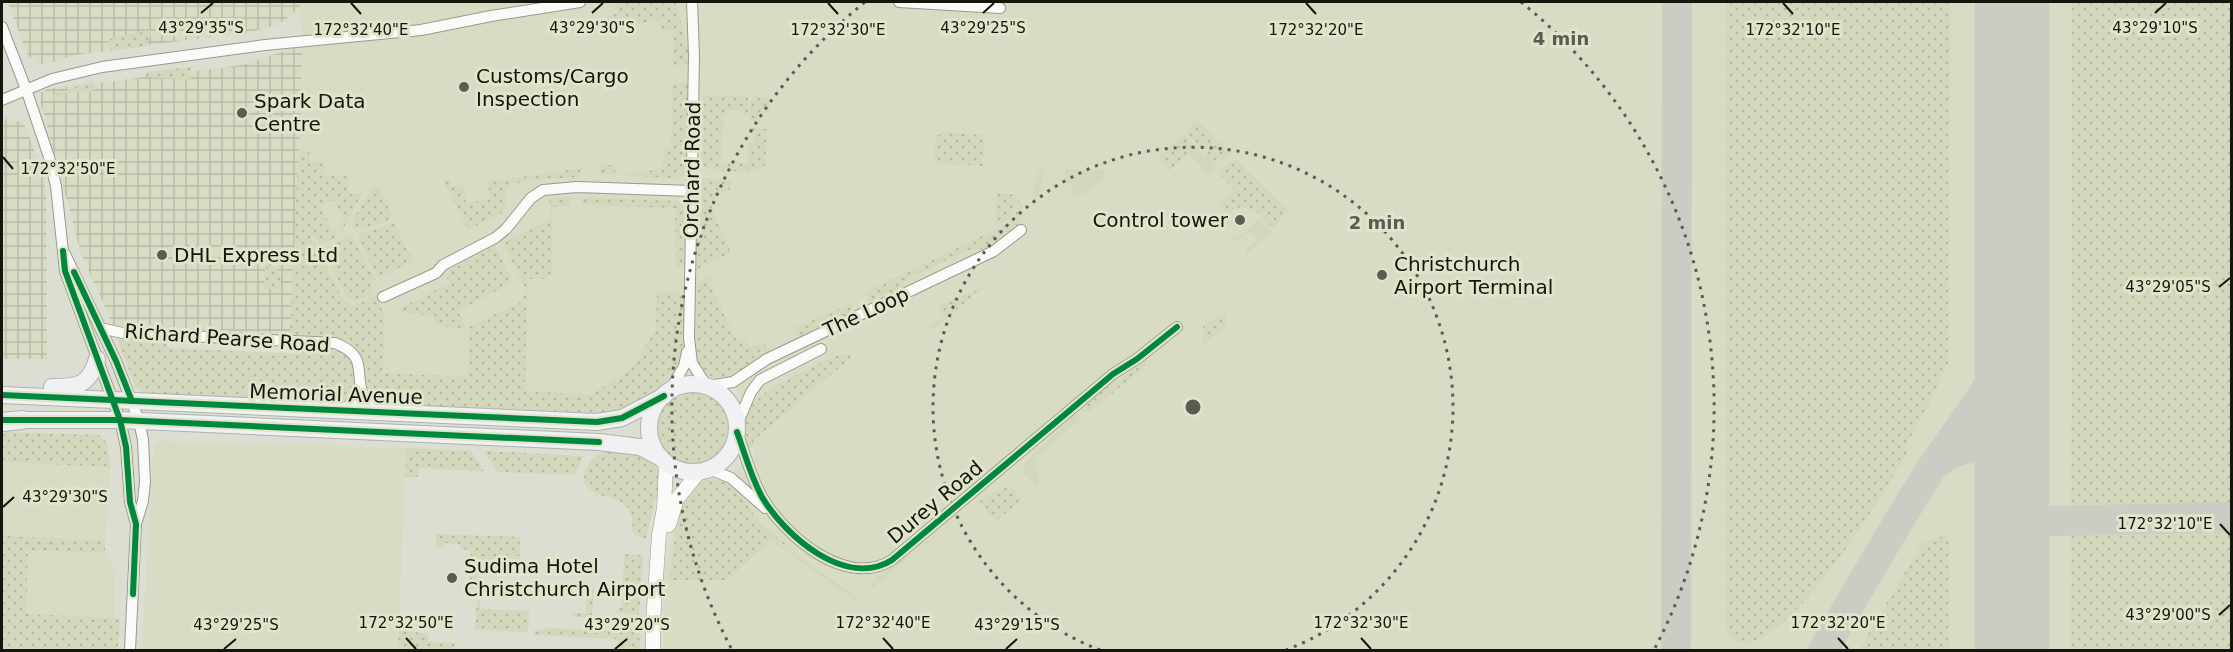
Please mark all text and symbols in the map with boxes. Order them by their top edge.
text: 43°29'35"S [158,19,244,37]
text: 43°29'30"S [549,19,635,37]
text: 43°29'25"S [940,19,1026,37]
text: 43°29'10"S [2112,19,2198,37]
text: 172°32'40"E [314,21,408,39]
text: 172°32'30"E [791,21,885,39]
text: 172°32'20"E [1269,21,1363,39]
text: 172°32'10"E [1746,21,1840,39]
text: 4 min [1533,28,1589,49]
place label: Customs/Cargo Inspection [476,64,629,111]
marker: Customs/Cargo Inspection [457,80,471,94]
place label: Spark Data Centre [254,89,366,136]
street label: Orchard Road [679,102,705,238]
marker: Spark Data Centre [235,106,249,120]
text: 172°32'50"E [21,160,115,178]
place label: Control tower [1092,208,1229,232]
text: 2 min [1349,212,1405,233]
marker: Control tower [1233,213,1247,227]
place label: DHL Express Ltd [174,243,338,267]
marker: DHL Express Ltd [155,248,169,262]
place label: Christchurch Airport Terminal [1394,252,1553,299]
marker: Christchurch Airport Terminal [1375,268,1389,282]
text: 43°29'05"S [2125,278,2211,296]
street label: The Loop [819,282,913,343]
street label: Richard Pearse Road [124,319,330,357]
street label: Memorial Avenue [249,379,423,409]
centre of rings [1183,397,1203,417]
street label: Durey Road [883,455,987,549]
text: 43°29'30"S [22,488,108,506]
text: 172°32'10"E [2118,515,2212,533]
place label: Sudima Hotel Christchurch Airport [464,554,665,601]
marker: Sudima Hotel Christchurch Airport [445,571,459,585]
text: 43°29'00"S [2125,606,2211,624]
text: 172°32'50"E [359,614,453,632]
text: 172°32'40"E [836,614,930,632]
text: 172°32'30"E [1314,614,1408,632]
text: 172°32'20"E [1791,614,1885,632]
text: 43°29'25"S [193,616,279,634]
text: 43°29'20"S [584,616,670,634]
text: 43°29'15"S [974,616,1060,634]

